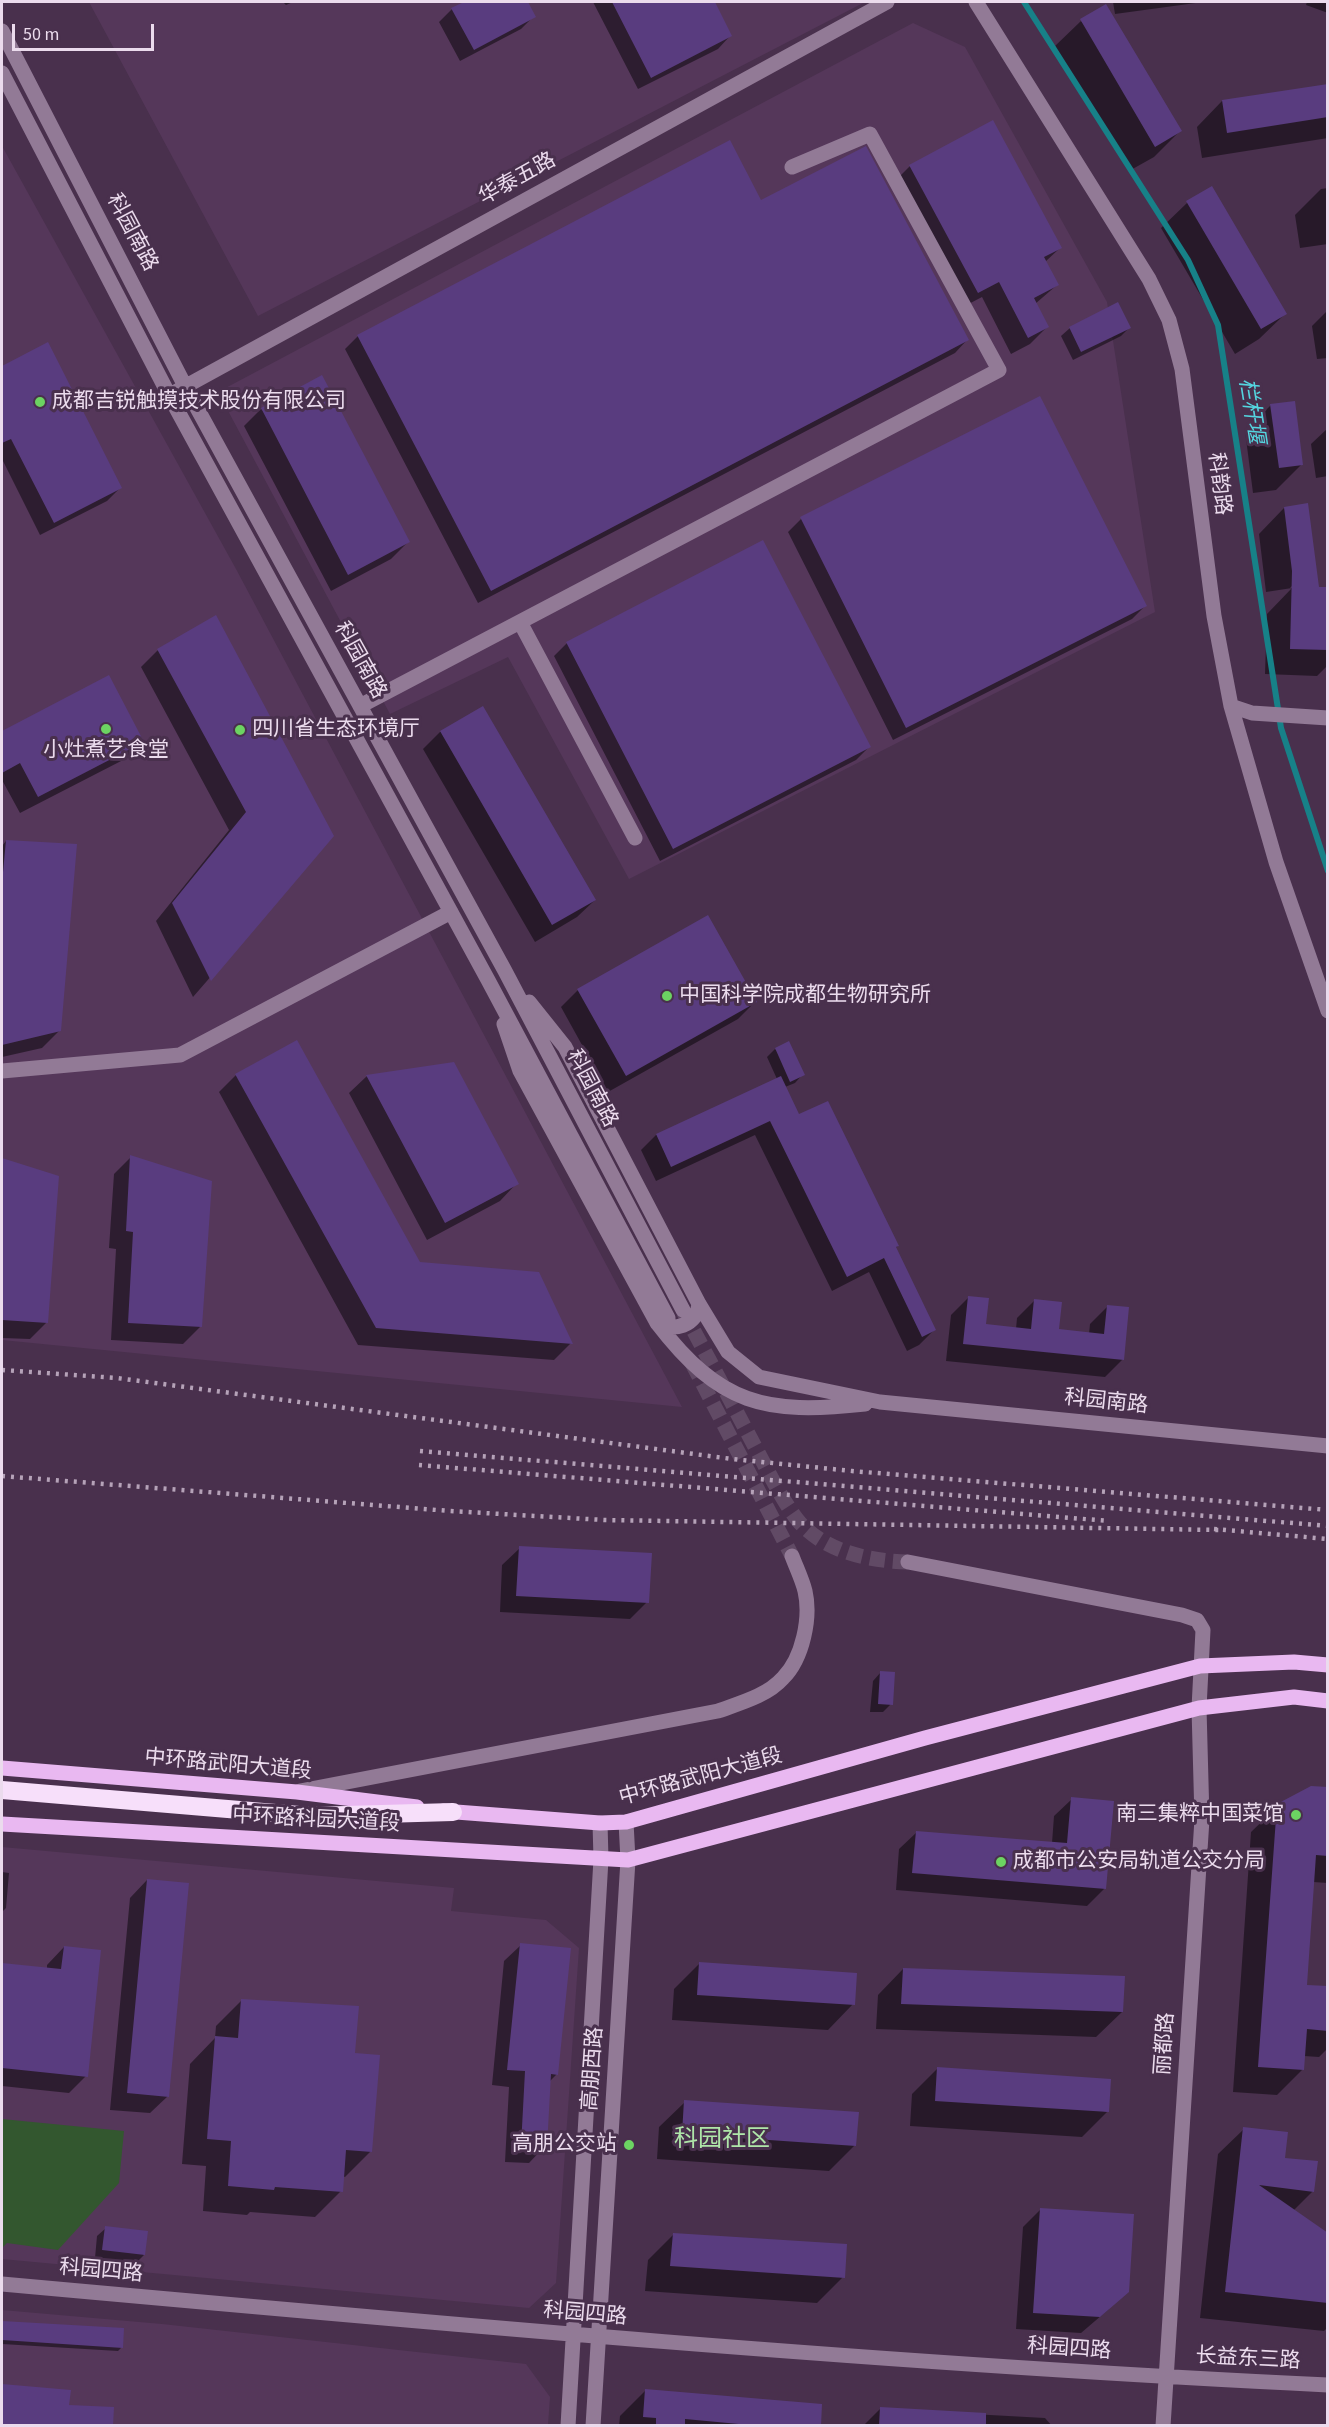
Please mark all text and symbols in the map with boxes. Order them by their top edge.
scale bar [15,12,158,50]
text: 50 m [23,22,59,47]
street label: 华泰五路 [475,149,561,211]
street label: 科园南路 [100,190,162,276]
water label: 栏杆堰 [1232,376,1268,446]
place label: 成都吉锐触摸技术股份有限公司 [52,389,346,415]
marker: 成都吉锐触摸技术股份有限公司 [33,395,47,409]
street label: 科韵路 [1202,451,1234,517]
street label: 科园南路 [328,618,390,704]
place label: 四川省生态环境厅 [252,717,420,743]
marker: 小灶煮艺食堂 [99,722,113,736]
marker: 四川省生态环境厅 [233,723,247,737]
place label: 小灶煮艺食堂 [43,738,169,764]
place label: 中国科学院成都生物研究所 [679,983,931,1009]
marker: 中国科学院成都生物研究所 [660,989,674,1003]
street label: 科园南路 [560,1046,622,1132]
street label: 科园南路 [1063,1386,1149,1420]
street label: 中环路武阳大道段 [617,1744,785,1812]
street label: 中环路武阳大道段 [143,1746,313,1786]
place label: 南三集粹中国菜馆 [1116,1802,1284,1828]
street label: 中环路科园大道段 [231,1804,401,1838]
marker: 南三集粹中国菜馆 [1289,1808,1303,1822]
place label: 成都市公安局轨道公交分局 [1013,1849,1265,1875]
marker: 成都市公安局轨道公交分局 [994,1855,1008,1869]
street label: 丽都路 [1151,2012,1181,2076]
street label: 高朋西路 [579,2026,609,2112]
district label: 科园社区 [674,2127,770,2155]
place label: 高朋公交站 [512,2132,617,2158]
marker: 高朋公交站 [622,2138,636,2152]
street label: 科园四路 [58,2256,144,2288]
street label: 科园四路 [542,2299,628,2331]
street label: 科园四路 [1026,2335,1112,2365]
street label: 长益东三路 [1195,2345,1301,2375]

